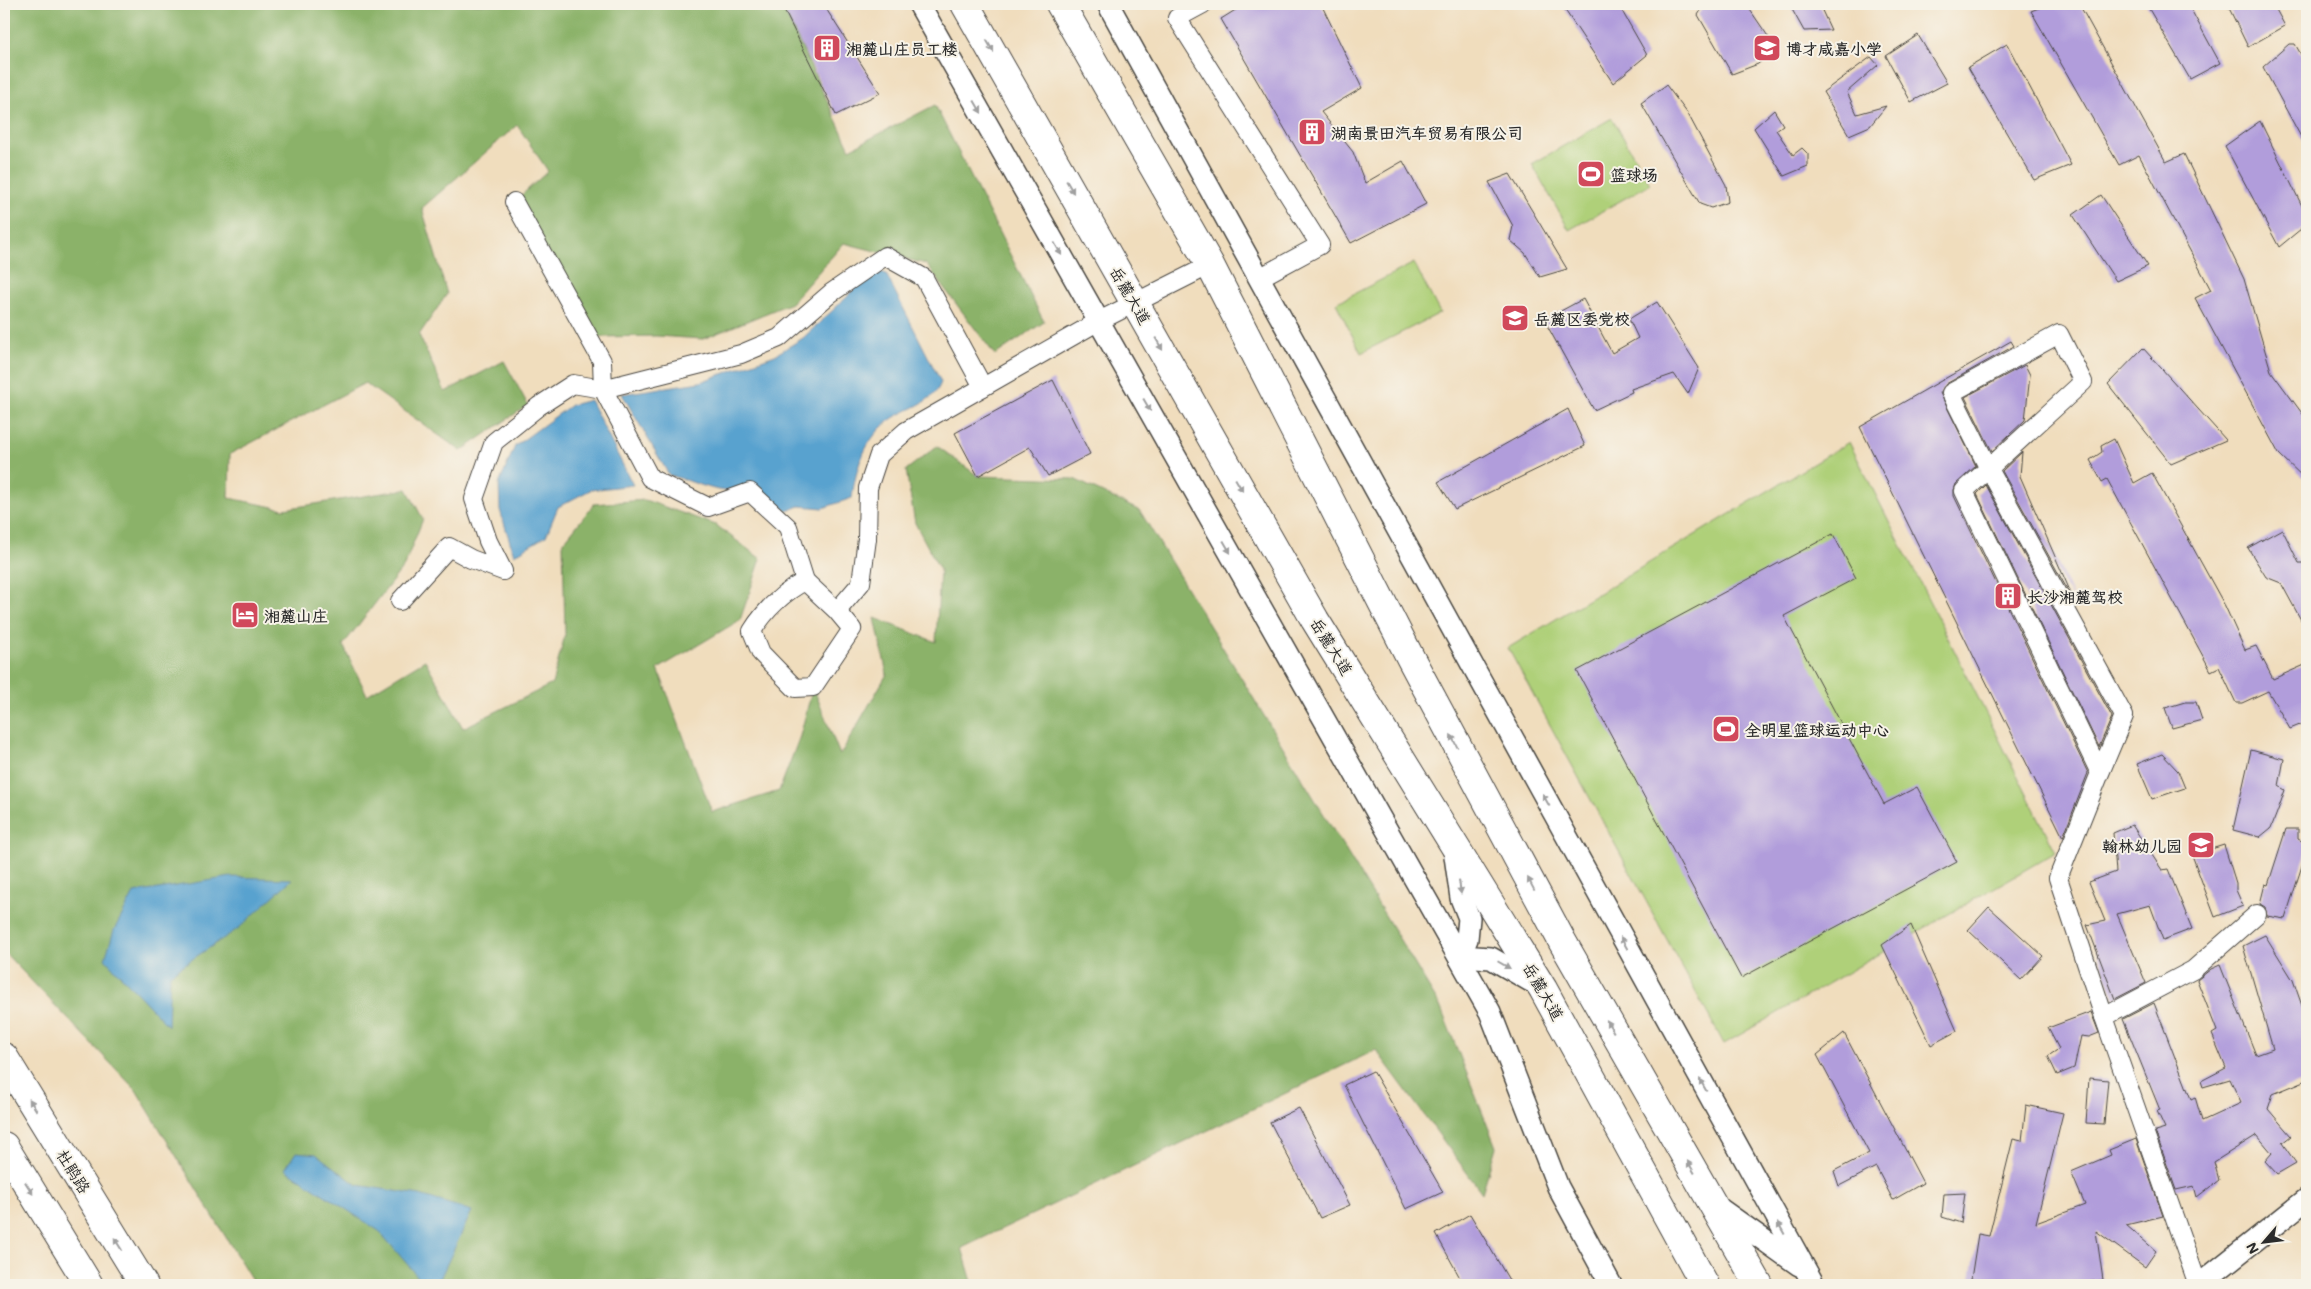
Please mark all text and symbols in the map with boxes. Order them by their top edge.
building icon: 湘麓山庄员工楼 [812,33,842,63]
school or university icon: 博才咸嘉小学 [1752,33,1782,63]
place label: 湘麓山庄员工楼 [846,38,958,59]
place label: 博才咸嘉小学 [1786,38,1882,59]
one-way arrow [985,40,994,53]
one-way arrow [974,100,982,114]
building icon: 湖南景田汽车贸易有限公司 [1297,117,1327,147]
place label: 湖南景田汽车贸易有限公司 [1331,122,1523,143]
sports icon: 篮球场 [1576,159,1606,189]
place label: 篮球场 [1610,164,1658,185]
one-way arrow [1065,181,1074,194]
one-way arrow [1054,241,1062,256]
street label: 岳麓大道 [1106,262,1156,328]
school or university icon: 岳麓区委党校 [1500,303,1530,333]
place label: 岳麓区委党校 [1534,308,1630,329]
one-way arrow [1154,337,1163,351]
one-way arrow [1142,399,1151,412]
one-way arrow [1235,478,1243,493]
one-way arrow [1222,540,1231,553]
building icon: 长沙湘麓驾校 [1993,581,2023,611]
place label: 长沙湘麓驾校 [2027,586,2123,607]
hotel icon: 湘麓山庄 [230,600,260,630]
place label: 湘麓山庄 [264,605,328,626]
street label: 岳麓大道 [1306,613,1358,679]
sports icon: 全明星篮球运动中心 [1711,714,1741,744]
place label: 全明星篮球运动中心 [1745,719,1889,740]
one-way arrow [1450,734,1459,748]
one-way arrow [1542,793,1550,808]
school or university icon: 翰林幼儿园 [2186,830,2216,860]
place label: 翰林幼儿园 [2102,835,2182,856]
one-way arrow [1527,877,1535,892]
one-way arrow [1456,880,1464,896]
one-way arrow [1620,936,1629,950]
street label: 岳麓大道 [1519,958,1569,1024]
one-way arrow [1497,961,1510,970]
one-way arrow [1606,1020,1615,1033]
one-way arrow [1698,1079,1707,1092]
one-way arrow [29,1099,38,1112]
street label: 杜鹃路 [52,1145,96,1197]
one-way arrow [1687,1160,1696,1174]
one-way arrow [25,1181,34,1194]
north arrow [2238,1216,2288,1266]
one-way arrow [1777,1220,1785,1235]
one-way arrow [114,1237,123,1250]
text: N [2241,1239,2263,1257]

